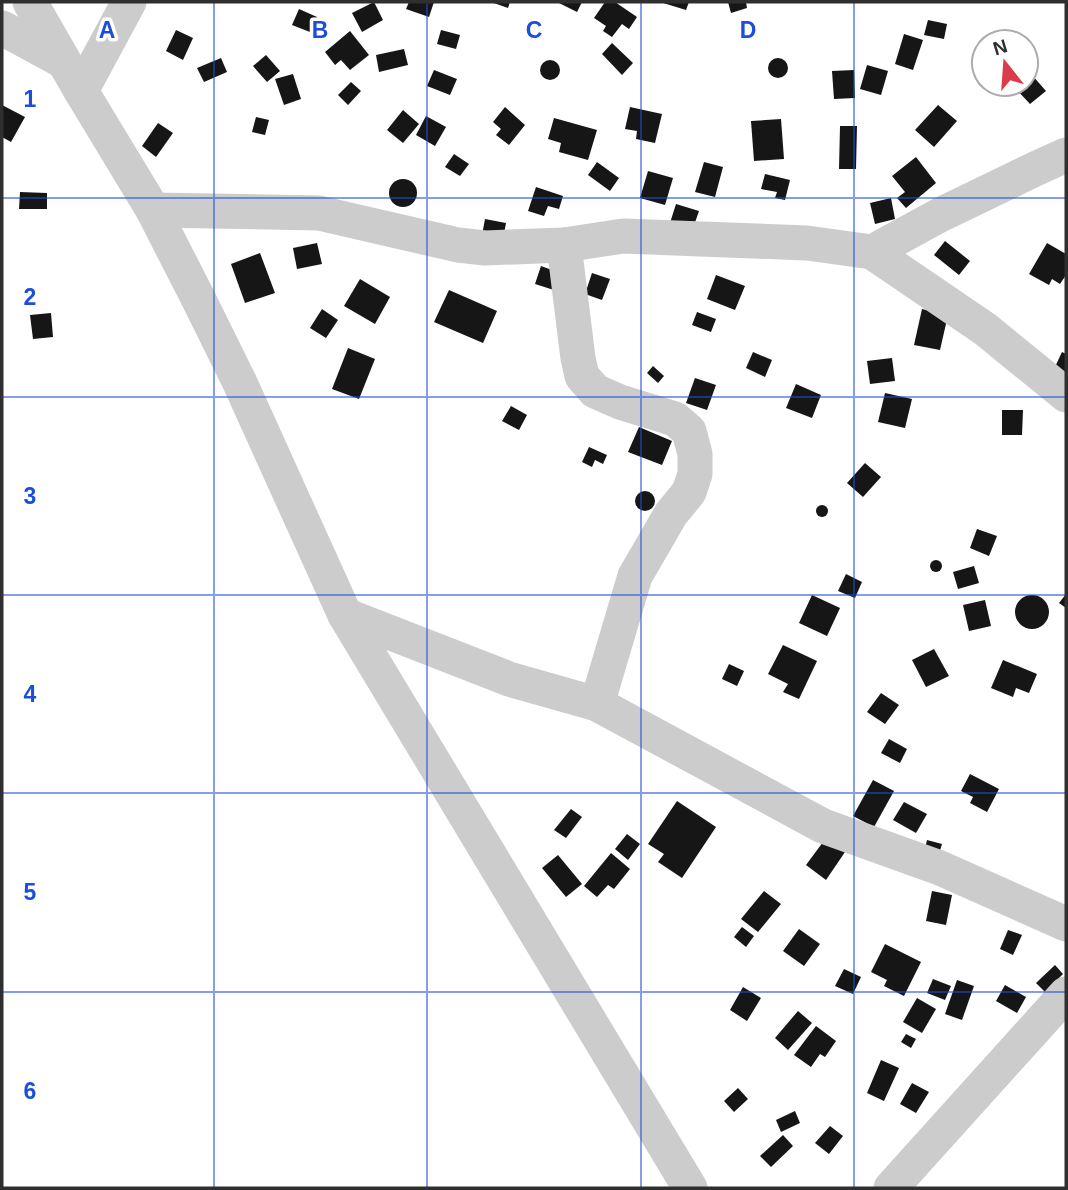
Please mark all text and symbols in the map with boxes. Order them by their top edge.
text: A [99,17,115,43]
text: B [312,17,328,43]
text: C [526,17,542,43]
text: D [740,17,756,43]
north arrow [970,28,1040,98]
text: N [991,35,1010,59]
text: 1 [24,86,37,112]
text: 2 [24,284,36,310]
text: 3 [24,483,36,509]
text: 4 [24,681,37,707]
text: 5 [24,879,37,905]
text: 6 [24,1078,36,1104]

